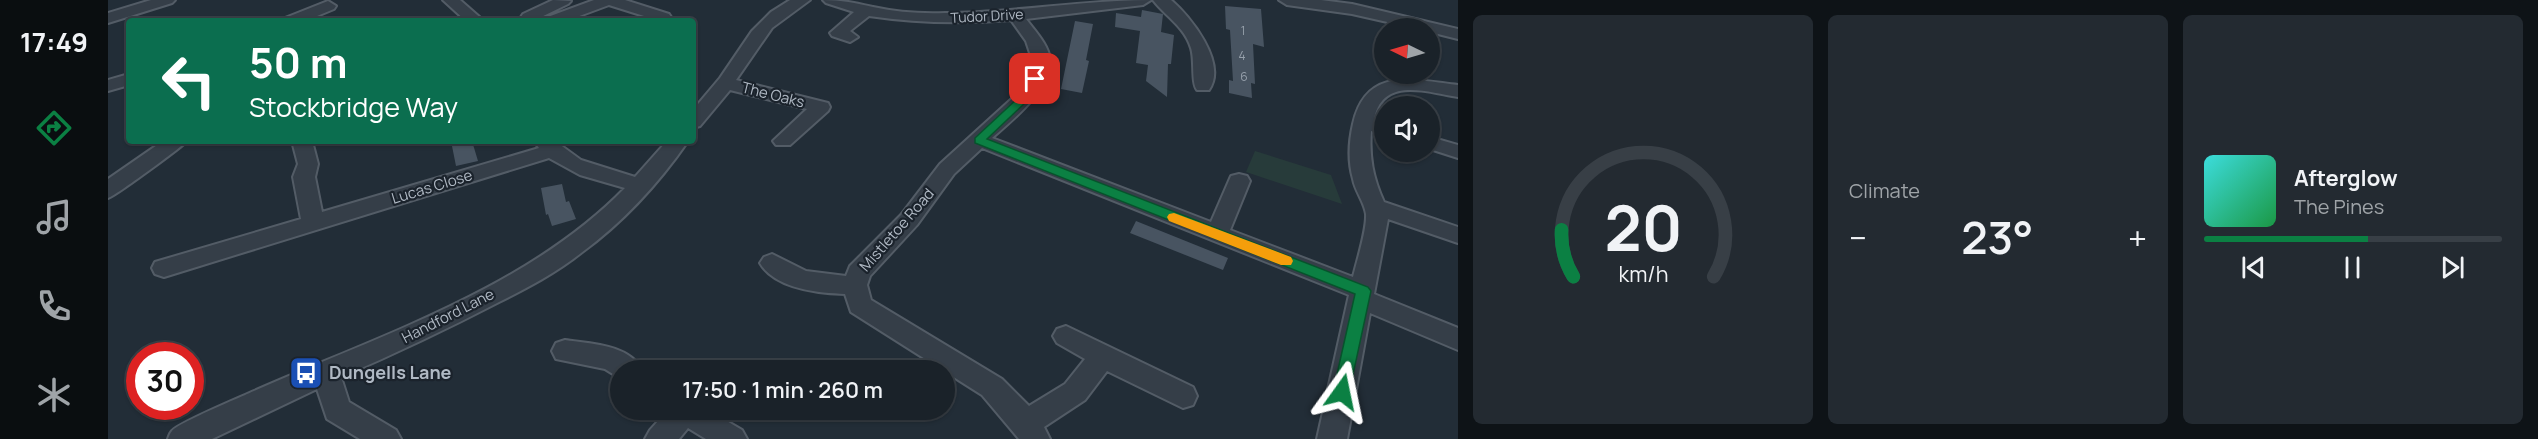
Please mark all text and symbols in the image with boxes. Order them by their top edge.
street label: Tudor Drive [950,4,1024,27]
north arrow [1374,18,1440,84]
map controls [1374,18,1440,162]
house number: 1 [1241,22,1245,39]
text: 17:49 [20,23,88,60]
text: 50 m [249,33,347,91]
icon: left [150,42,228,120]
house number: 4 [1238,47,1246,64]
pin [1009,53,1060,104]
icon: arrive [1018,62,1051,95]
house number: 6 [1240,68,1248,85]
street label: The Oaks [740,77,807,112]
text: Stockbridge Way [249,88,458,125]
button: sound [1374,96,1440,162]
icon: directions [33,107,75,149]
text: Afterglow [2294,163,2398,193]
street label: Lucas Close [389,164,475,209]
text: Climate [1849,177,1920,204]
street label: Mistletoe Road [855,183,939,276]
text: 20 [1604,184,1682,270]
text: The Pines [2294,193,2384,220]
icon: music [33,196,75,238]
text: 23° [1961,206,2034,268]
text: − [1849,215,1867,260]
text: + [2128,215,2147,260]
icon: previous [2237,251,2270,284]
icon: pause [2336,251,2369,284]
icon: next [2436,251,2469,284]
text: km/h [1618,259,1668,288]
street label: Handford Lane [398,283,498,348]
icon: phone [33,285,75,327]
speed limit sign: 30 [126,342,204,420]
bus stop icon: Dungells Lane [288,355,324,391]
place label: Dungells Lane [329,360,452,384]
position arrow [1310,360,1374,424]
icon: climate [33,374,75,416]
text: 17:50 · 1 min · 260 m [682,375,883,405]

